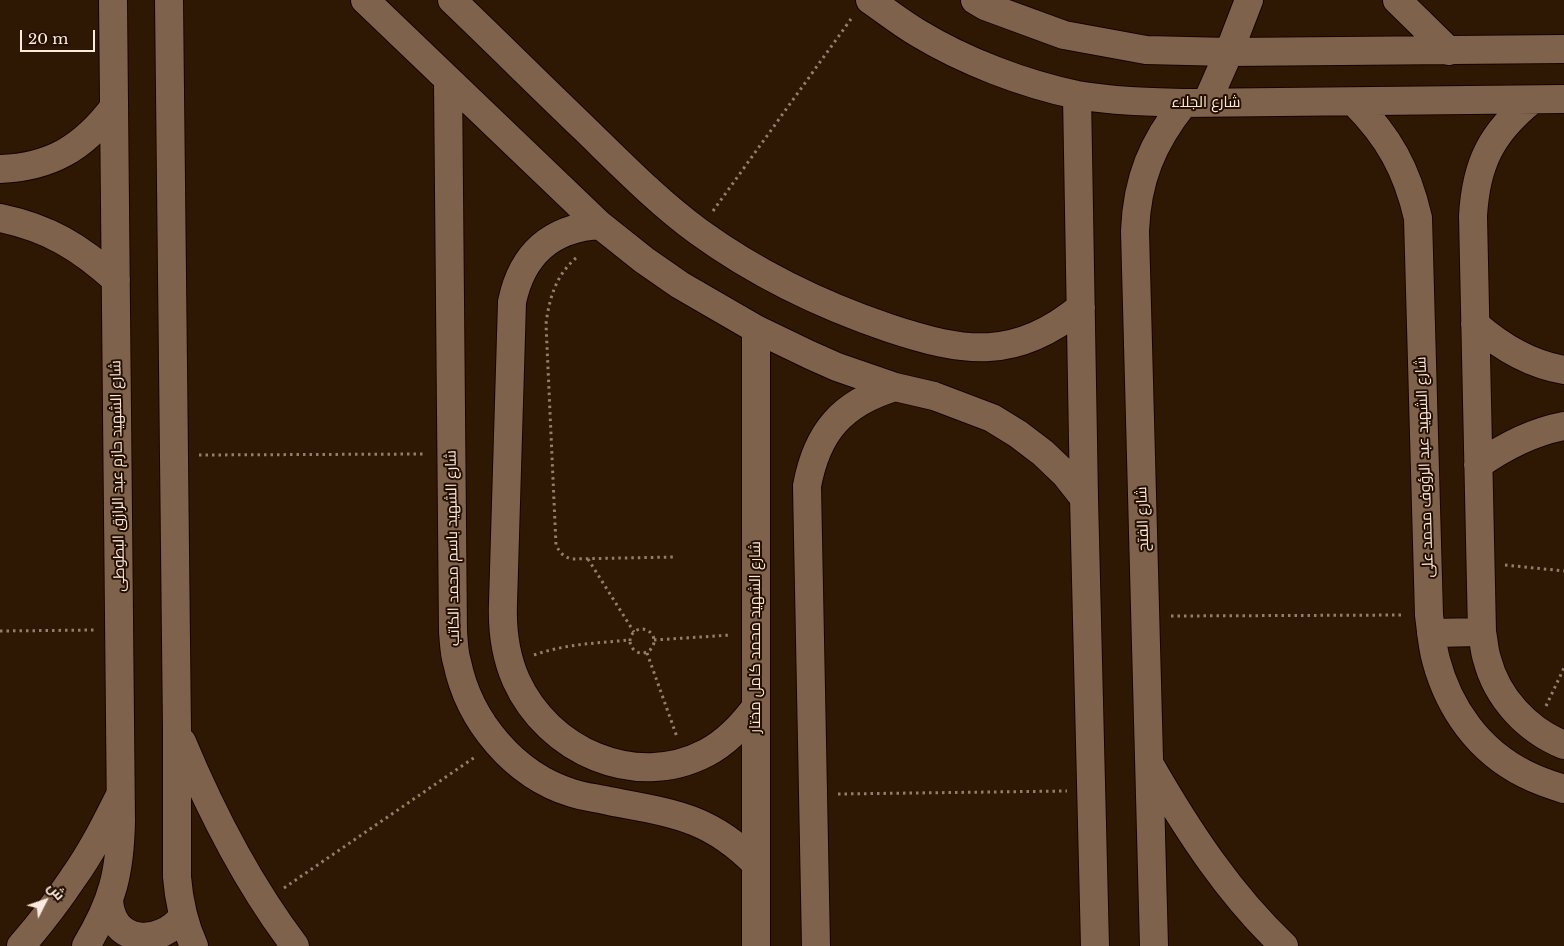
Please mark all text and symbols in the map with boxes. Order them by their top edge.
scale bar [22,20,98,52]
text: 20 m [28,29,68,48]
street label: شارع الجلاء [1172,94,1240,112]
street label: شارع الشهيد عبد الرؤوف محمد على [1412,356,1438,578]
street label: شارع الشهيد حازم عبد الرازق البطوطى [107,360,129,592]
street label: شارع الشهيد باسم محمد الكاتب [442,450,464,646]
street label: شارع الفتح [1133,486,1153,552]
street label: شارع الشهيد محمد كامل مختار [747,541,765,733]
north arrow [20,876,70,926]
text: ش [44,878,69,904]

